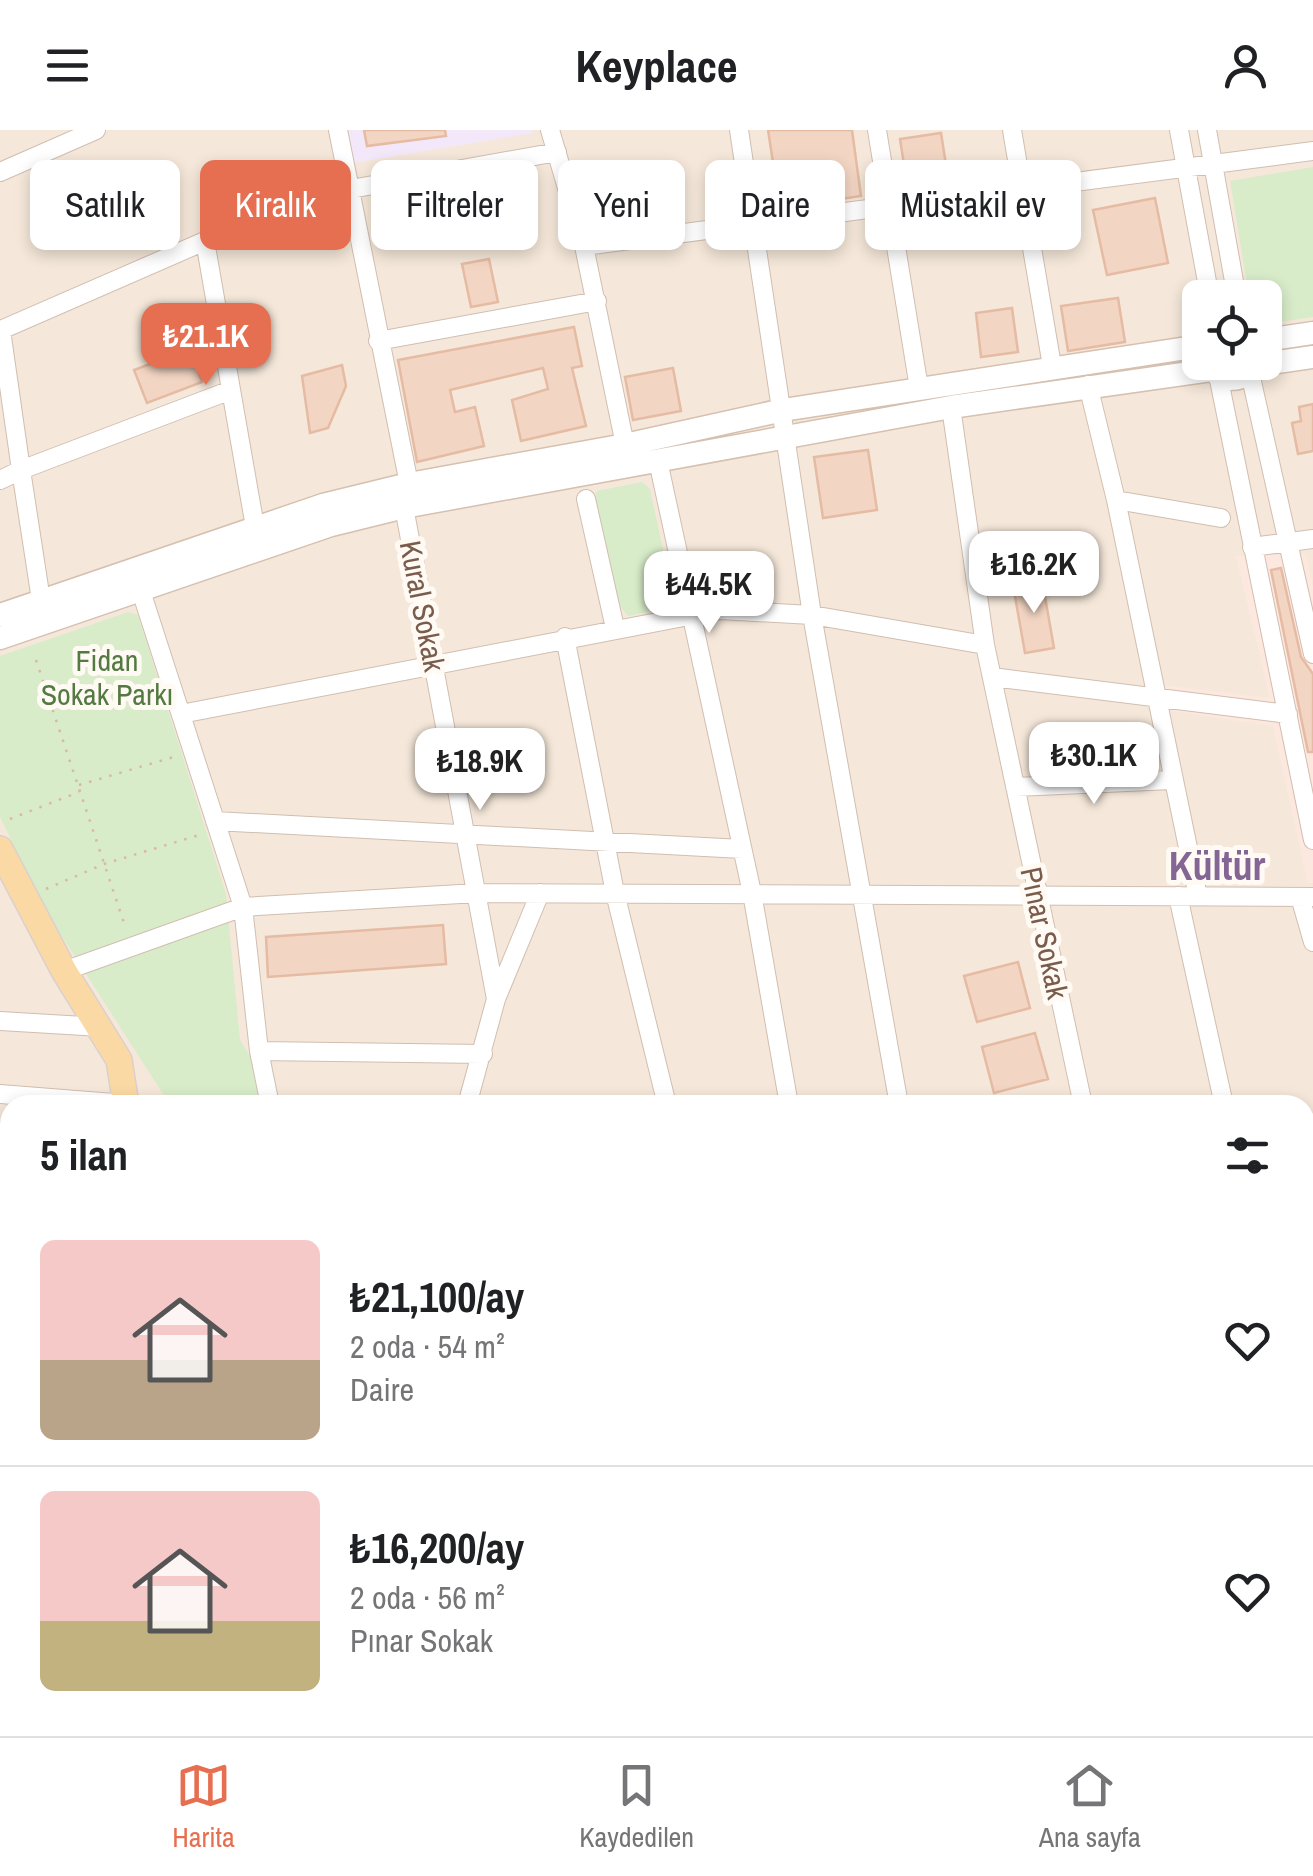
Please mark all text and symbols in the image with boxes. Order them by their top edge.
text: Keyplace [575,35,738,96]
icon: menu [40,38,95,93]
icon: person [1218,38,1273,93]
chip: Satılık [30,160,180,250]
chip: Kiralık [200,160,351,250]
chip: Filtreler [371,160,538,250]
chip: Yeni [558,160,685,250]
chip: Daire [705,160,845,250]
chip: Müstakil ev [865,160,1081,250]
map controls [1182,280,1282,380]
button: locate [1182,280,1282,380]
pin: ₺21.1K [125,303,287,388]
text: ₺21.1K [163,314,249,357]
pin: ₺16.2K [953,531,1115,616]
street label: Kural Sokak [391,537,455,676]
text: ₺16.2K [991,542,1077,585]
pin: ₺44.5K [628,551,790,636]
text: ₺44.5K [666,562,752,605]
park label: Fidan Sokak Parkı [41,640,173,714]
pin: ₺30.1K [1013,722,1175,807]
pin: ₺18.9K [399,728,561,813]
text: ₺30.1K [1051,733,1137,776]
text: ₺18.9K [437,739,523,782]
district label: Kültür [1169,839,1266,892]
street label: Pınar Sokak [1012,863,1079,1003]
text: 5 ilan [40,1127,128,1183]
icon: filters [1220,1128,1275,1183]
text: ₺21,100/ay [350,1269,524,1325]
icon: home [120,1280,240,1400]
icon: heart [1220,1313,1275,1368]
text: 2 oda · 54 m² [350,1325,505,1368]
text: Daire [350,1368,414,1411]
text: ₺16,200/ay [350,1520,524,1576]
icon: home [120,1531,240,1651]
icon: heart [1220,1564,1275,1619]
text: 2 oda · 56 m² [350,1576,505,1619]
text: Pınar Sokak [350,1619,493,1662]
tab: Harita [172,1758,235,1856]
tab: Kaydedilen [579,1758,694,1856]
tab: Ana sayfa [1039,1758,1141,1856]

